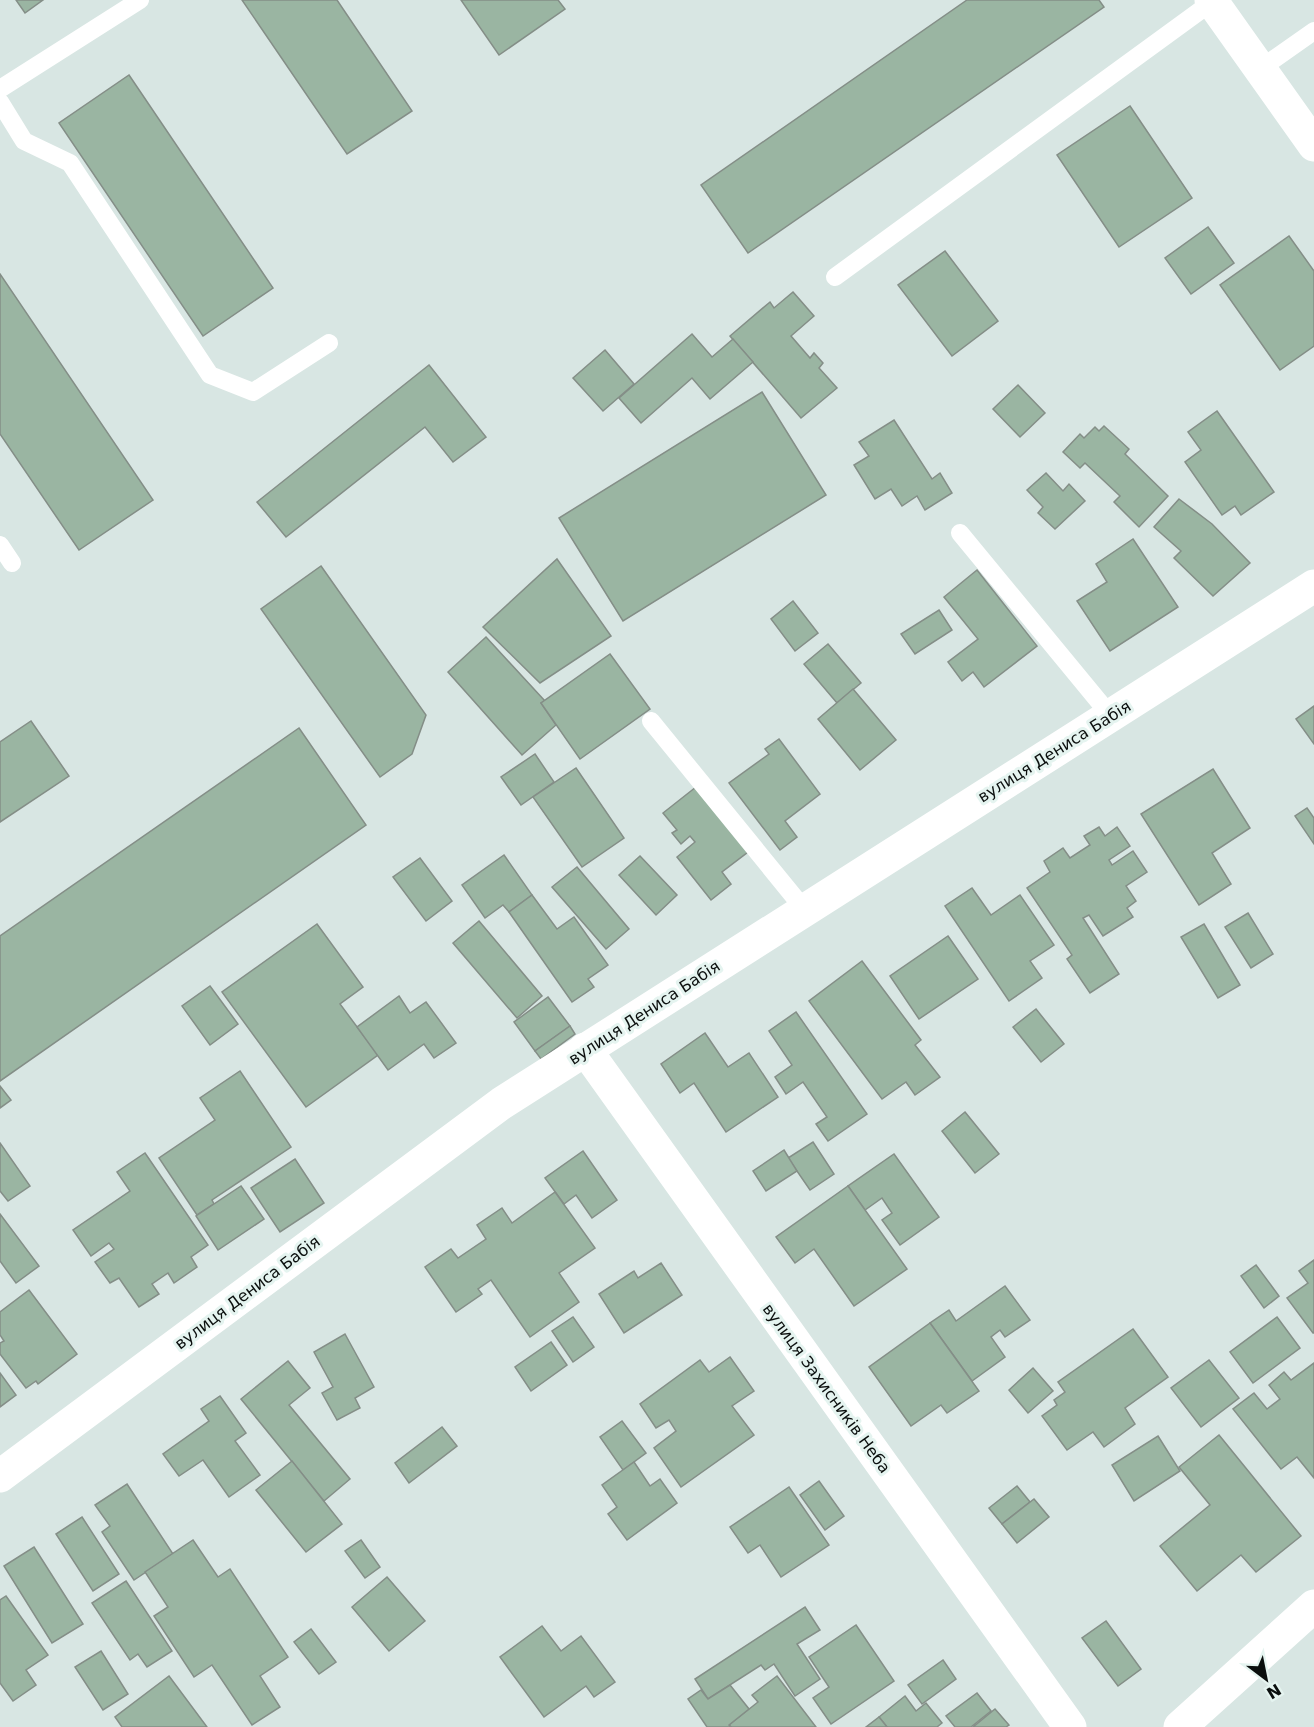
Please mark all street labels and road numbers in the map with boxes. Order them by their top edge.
street label: вулиця Дениса Бабія [974,697,1134,806]
street label: вулиця Дениса Бабія [565,956,724,1069]
street label: вулиця Дениса Бабія [171,1232,324,1353]
street label: вулиця Захисників Неба [759,1300,894,1477]

